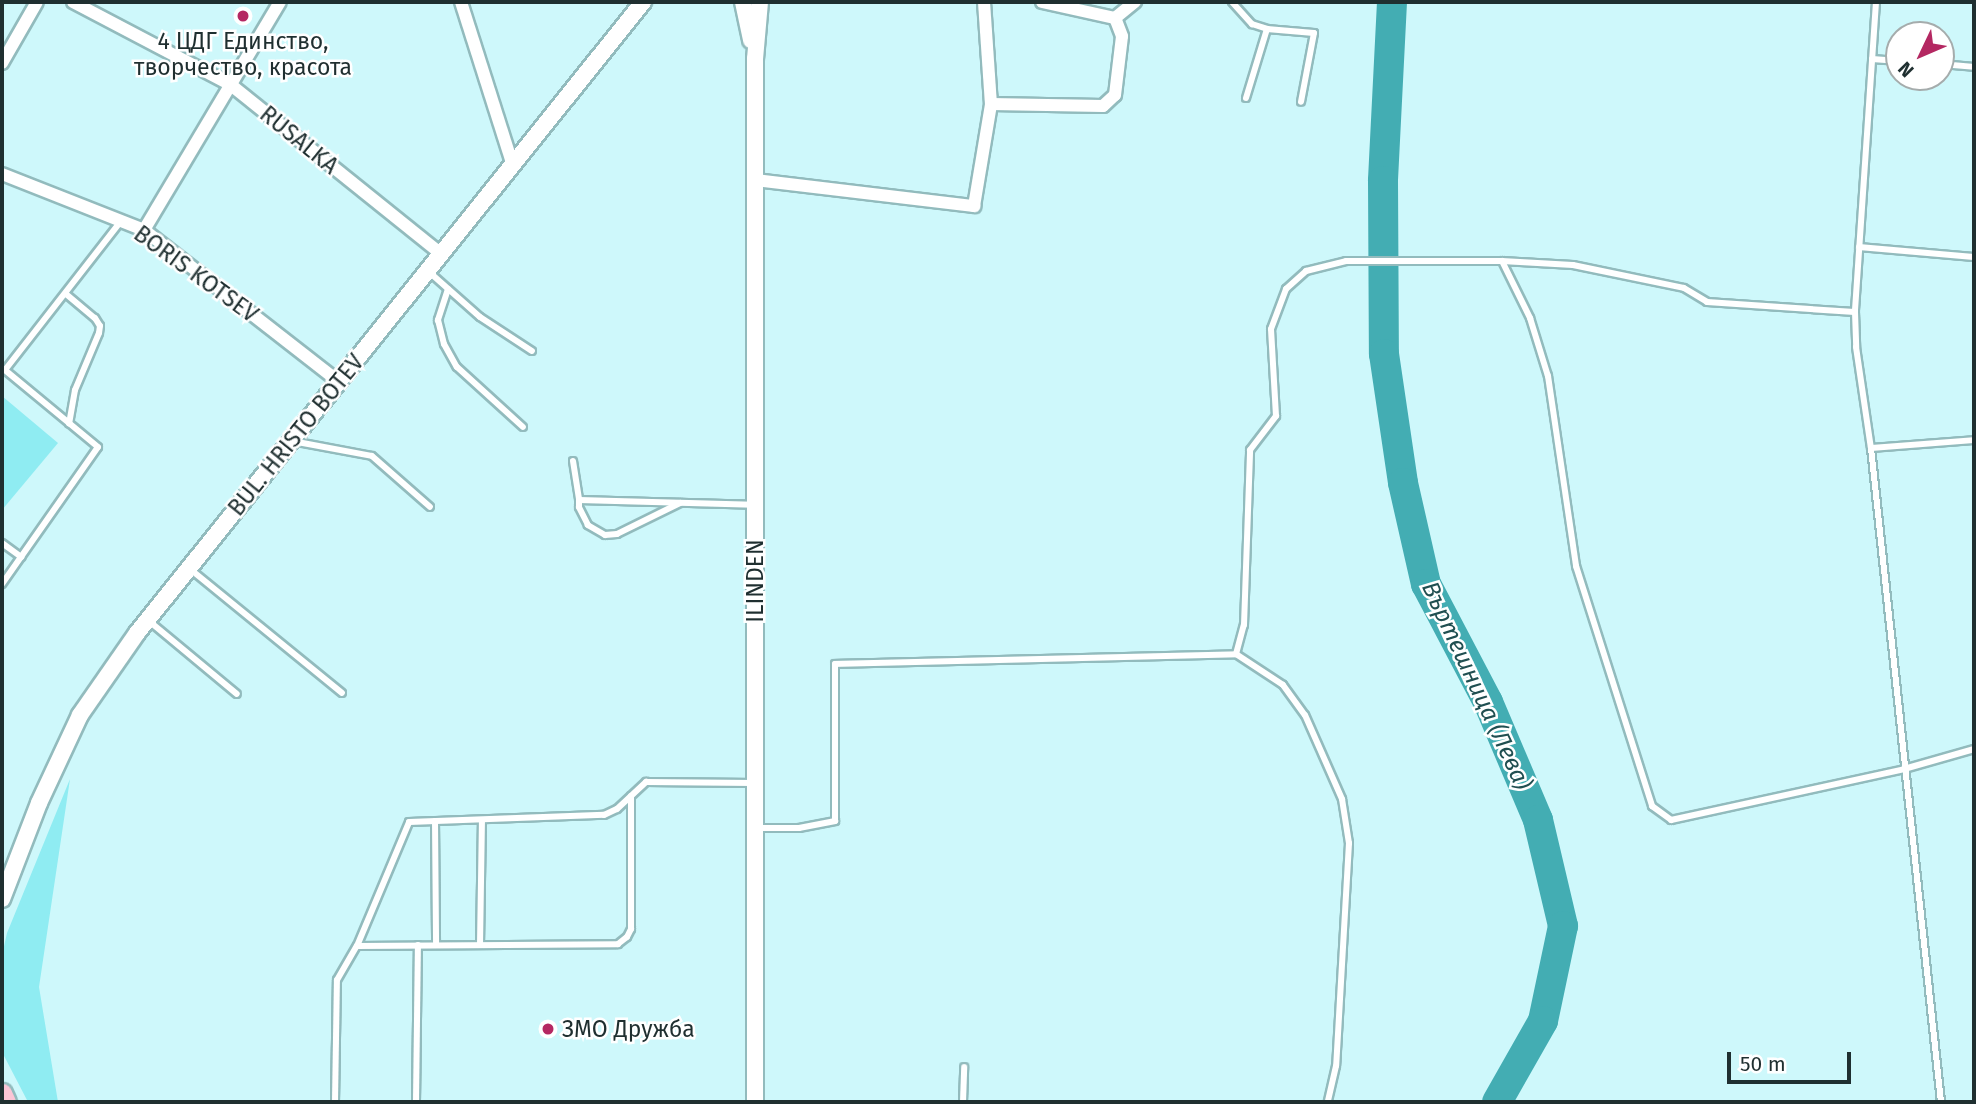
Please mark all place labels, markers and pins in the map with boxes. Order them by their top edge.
marker: 4 ЦДГ Единство, творчество, красота [235,8,251,24]
place label: 4 ЦДГ Единство, творчество, красота [134,27,352,81]
place label: ЗМО Дружба [562,1015,695,1043]
marker: ЗМО Дружба [540,1021,556,1037]

